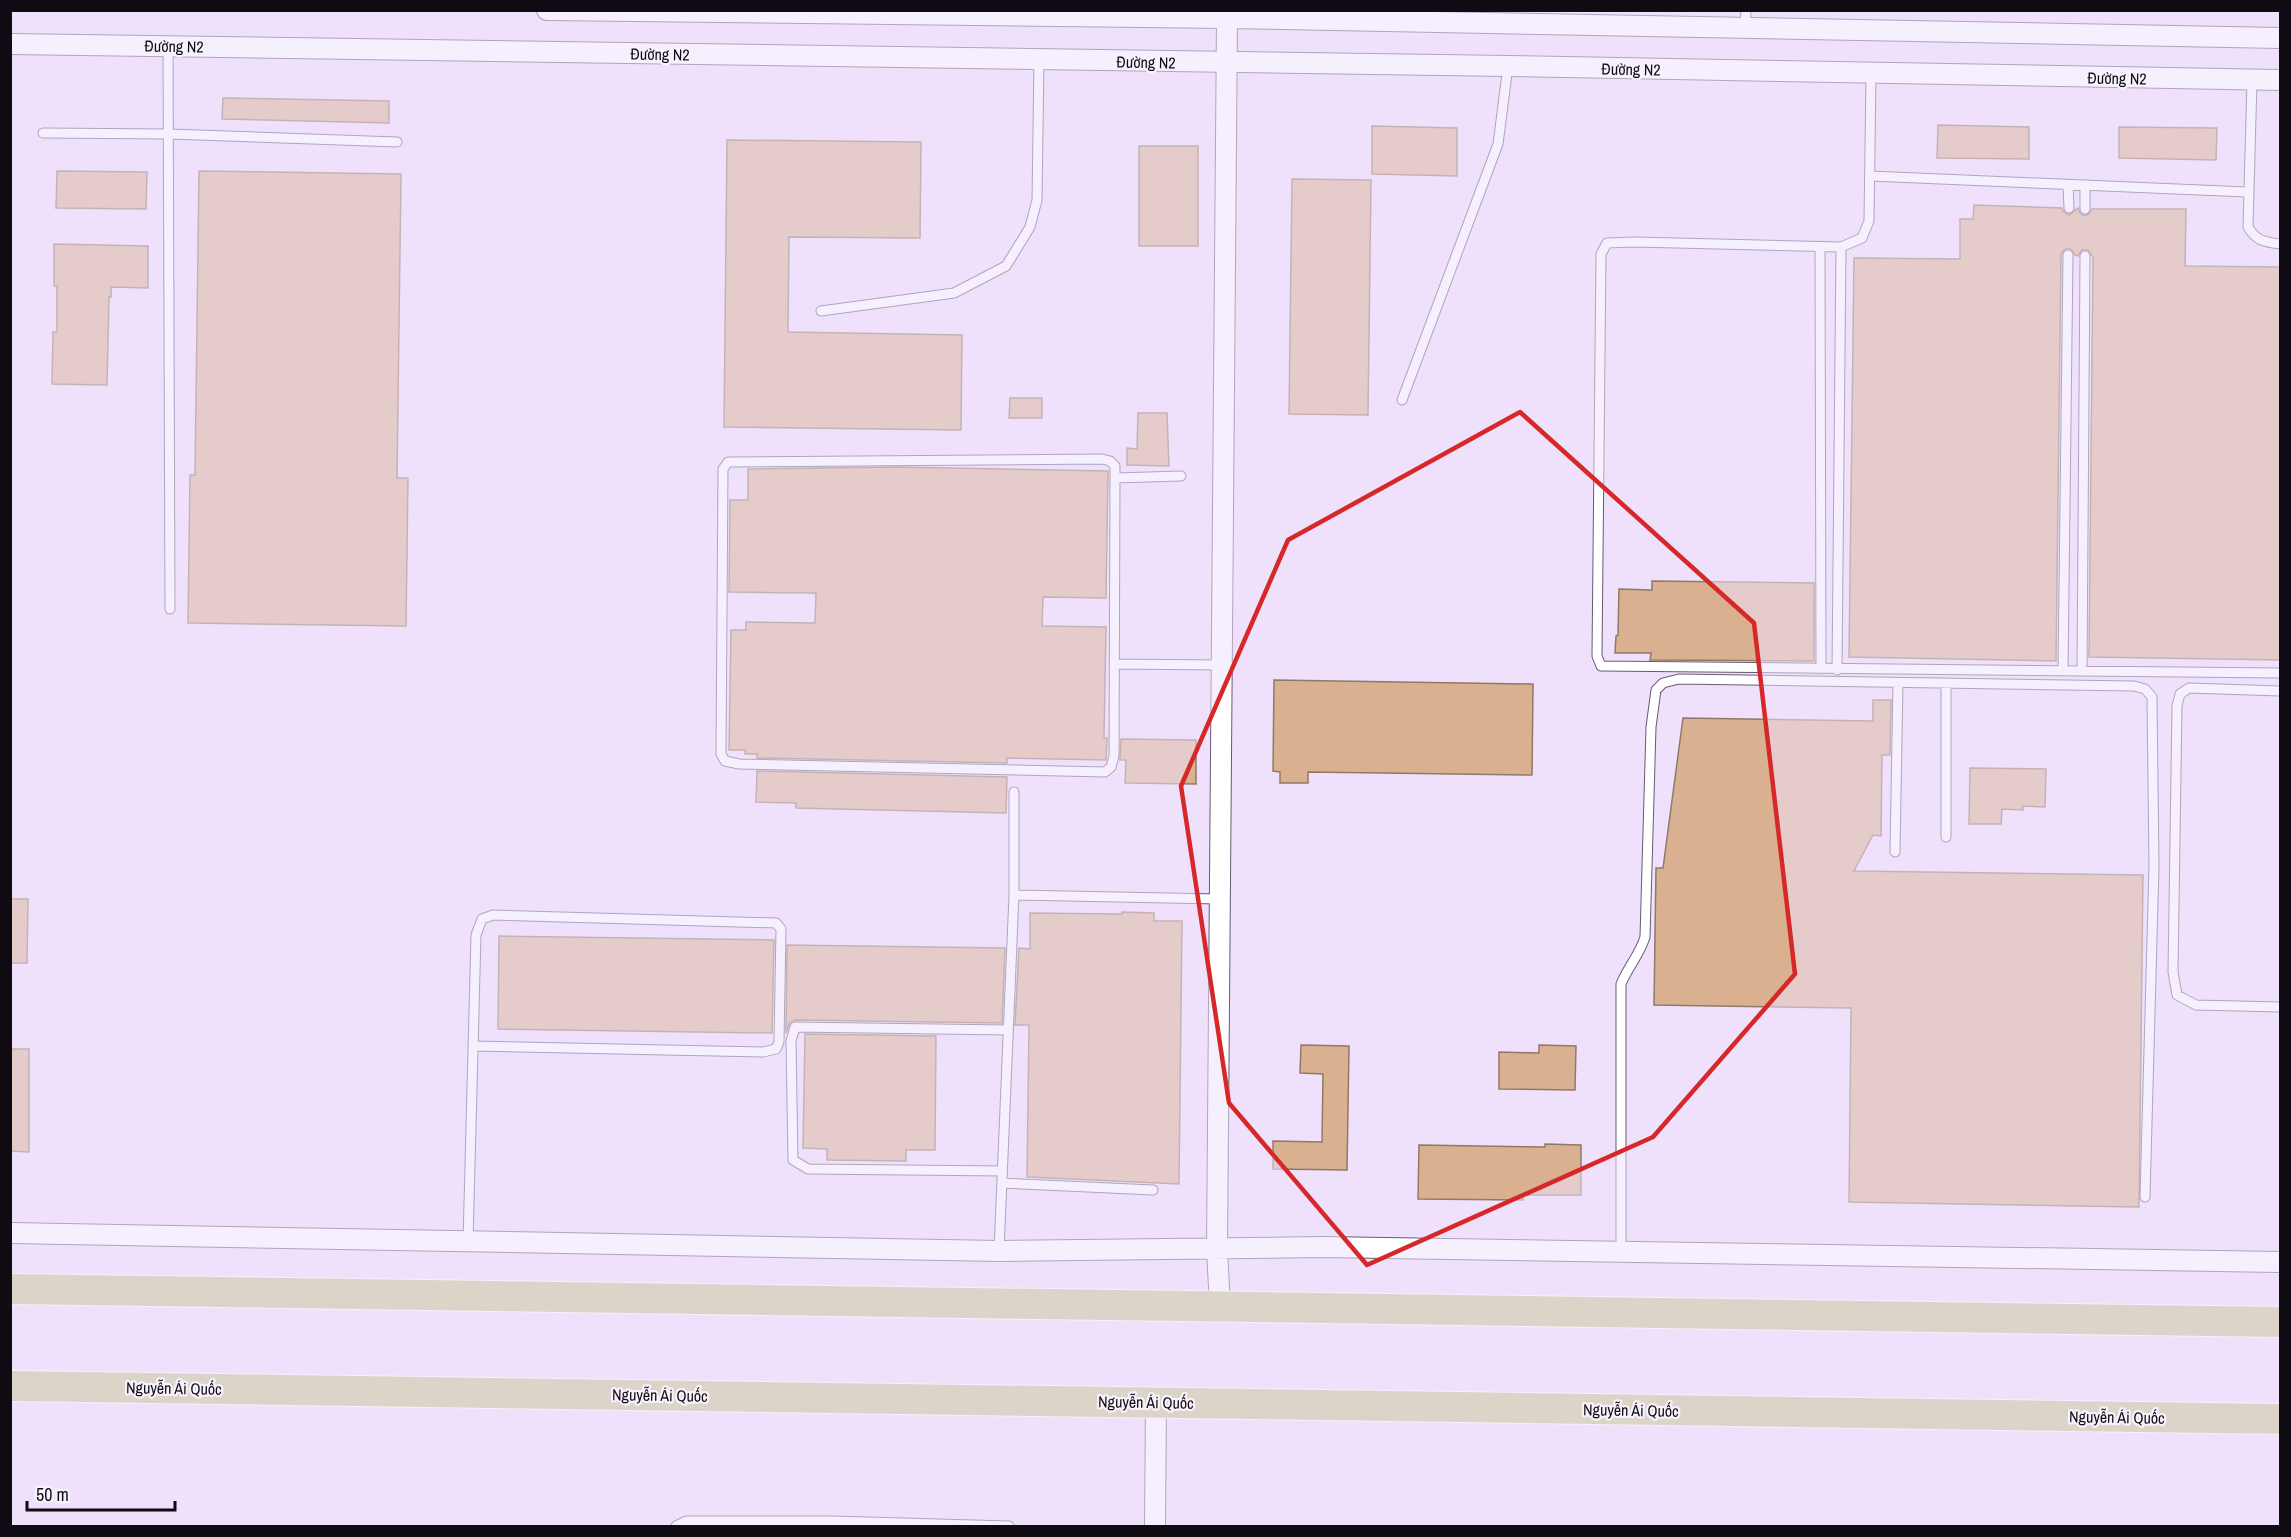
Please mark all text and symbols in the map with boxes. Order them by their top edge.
street label: Đường N2 [144,34,204,58]
street label: Đường N2 [630,42,690,66]
street label: Đường N2 [1116,50,1176,74]
street label: Đường N2 [1601,57,1661,81]
street label: Đường N2 [2087,66,2147,90]
street label: Nguyễn Ái Quốc [126,1376,222,1400]
street label: Nguyễn Ái Quốc [612,1383,708,1407]
street label: Nguyễn Ái Quốc [1098,1390,1194,1414]
street label: Nguyễn Ái Quốc [1583,1398,1679,1422]
street label: Nguyễn Ái Quốc [2069,1405,2165,1429]
scale bar [27,1474,176,1512]
text: 50 m [36,1482,69,1507]

